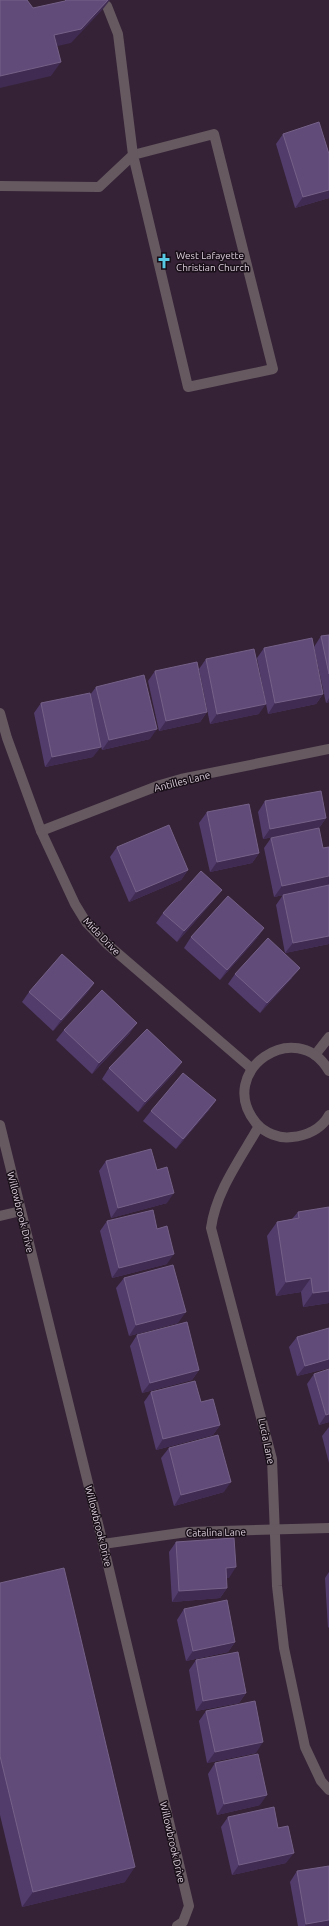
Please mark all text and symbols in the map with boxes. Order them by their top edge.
place label: West Lafayette Christian Church [176,250,250,273]
church icon: West Lafayette Christian Church [155,252,173,270]
street label: Antilles Lane [153,769,211,794]
street label: Mida Drive [81,915,122,957]
street label: Willowbrook Drive [5,1171,36,1254]
street label: Lucia Lane [256,1417,277,1465]
street label: Willowbrook Drive [83,1485,114,1568]
street label: Catalina Lane [186,1526,246,1539]
street label: Willowbrook Drive [158,1800,187,1884]

